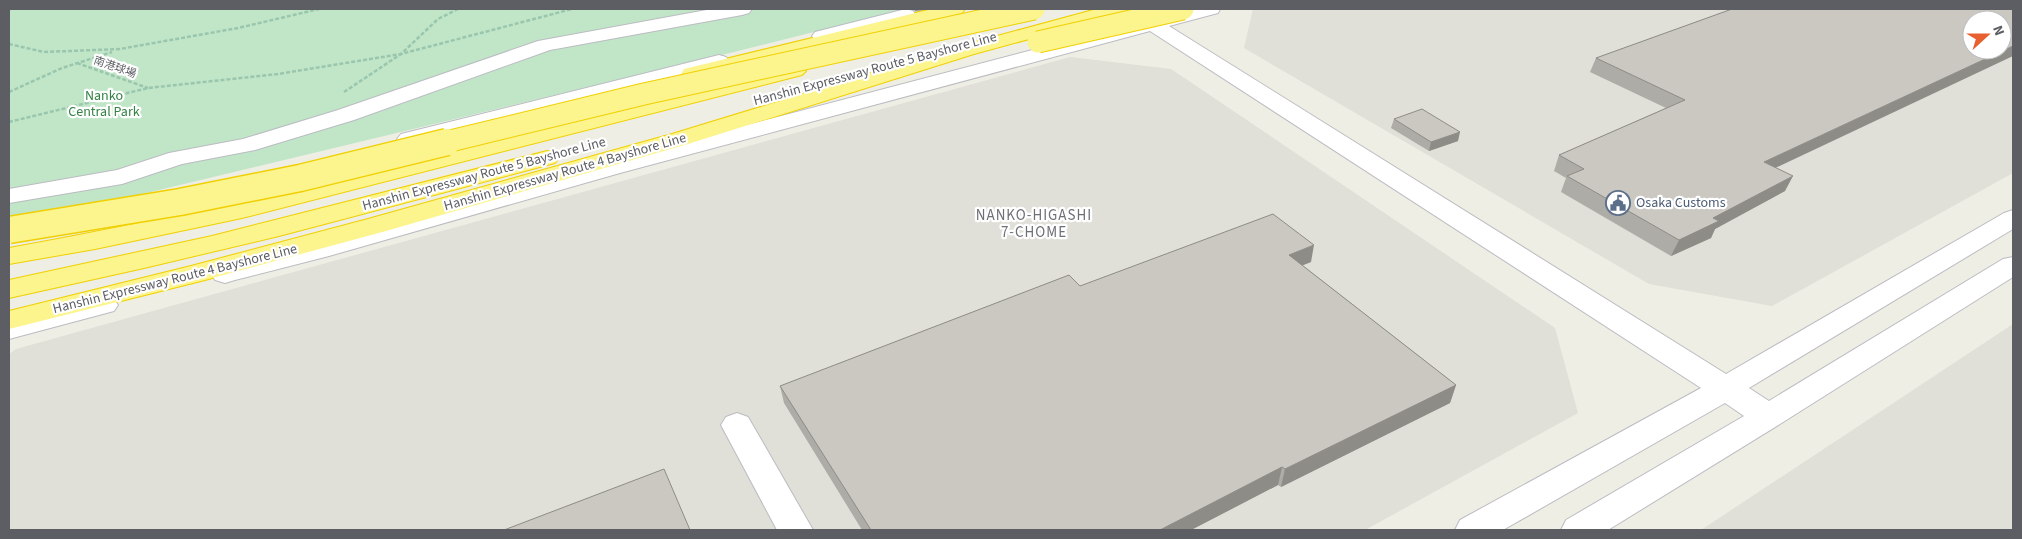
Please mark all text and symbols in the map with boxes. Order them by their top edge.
north arrow [1962,10,2012,60]
text: N [1987,23,2009,39]
street label: Hanshin Expressway Route 5 Bayshore Line [751,27,999,111]
street label: 南港球場 [92,53,138,81]
park label: Nanko Central Park [68,86,140,122]
street label: Hanshin Expressway Route 4 Bayshore Line [442,128,689,216]
street label: Hanshin Expressway Route 5 Bayshore Line [360,132,608,216]
public building icon: Osaka Customs [1605,190,1631,216]
place label: Osaka Customs [1636,193,1726,213]
district label: NANKO-HIGASHI 7-CHOME [976,205,1092,243]
street label: Hanshin Expressway Route 4 Bayshore Line [51,239,299,319]

